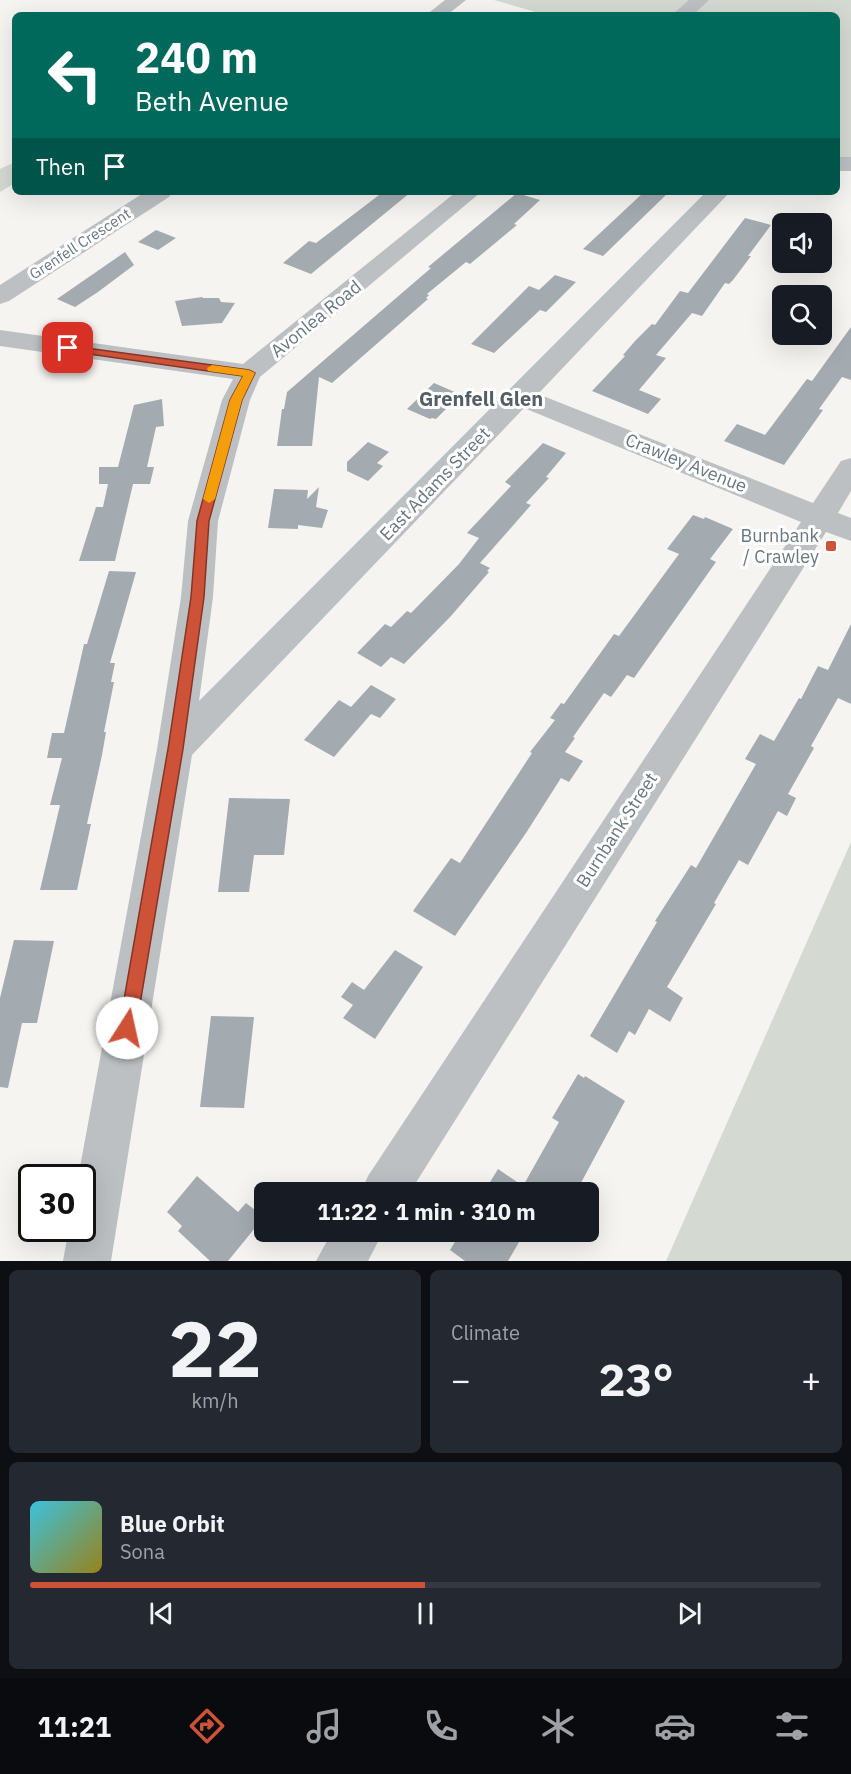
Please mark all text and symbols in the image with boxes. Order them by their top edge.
text: 240 m [135,30,258,85]
icon: left [36,36,114,114]
text: Beth Avenue [135,83,289,118]
icon: arrive [98,150,131,183]
text: Then [36,152,86,181]
street label: Grenfell Crescent [25,204,134,283]
map controls [772,213,832,345]
button: sound [772,213,832,273]
street label: Avonlea Road [266,275,366,362]
button: search [772,285,832,345]
pin [42,322,93,373]
icon: arrive [51,331,84,364]
district label: Grenfell Glen [419,385,543,412]
street label: East Adams Street [375,422,495,545]
street label: Crawley Avenue [622,428,750,497]
place label: Burnbank / Crawley [740,524,820,568]
marker: Burnbank / Crawley [824,539,838,553]
street label: Burnbank Street [571,768,662,891]
position arrow [95,996,159,1060]
speed limit sign: 30 [18,1164,96,1242]
text: 11:22 · 1 min · 310 m [317,1197,536,1226]
text: 22 [168,1297,262,1398]
text: Climate [451,1319,520,1346]
text: 23° [598,1350,674,1408]
text: − [451,1358,471,1401]
text: + [801,1358,821,1401]
text: km/h [191,1387,239,1414]
text: Blue Orbit [120,1509,225,1538]
text: Sona [120,1538,165,1565]
icon: previous [145,1597,178,1630]
icon: pause [409,1597,442,1630]
icon: next [673,1597,706,1630]
icon: directions [186,1705,228,1747]
icon: music [303,1705,345,1747]
icon: phone [420,1705,462,1747]
icon: climate [537,1705,579,1747]
icon: car [654,1705,696,1747]
icon: filters [771,1705,813,1747]
text: 11:21 [38,1709,111,1744]

